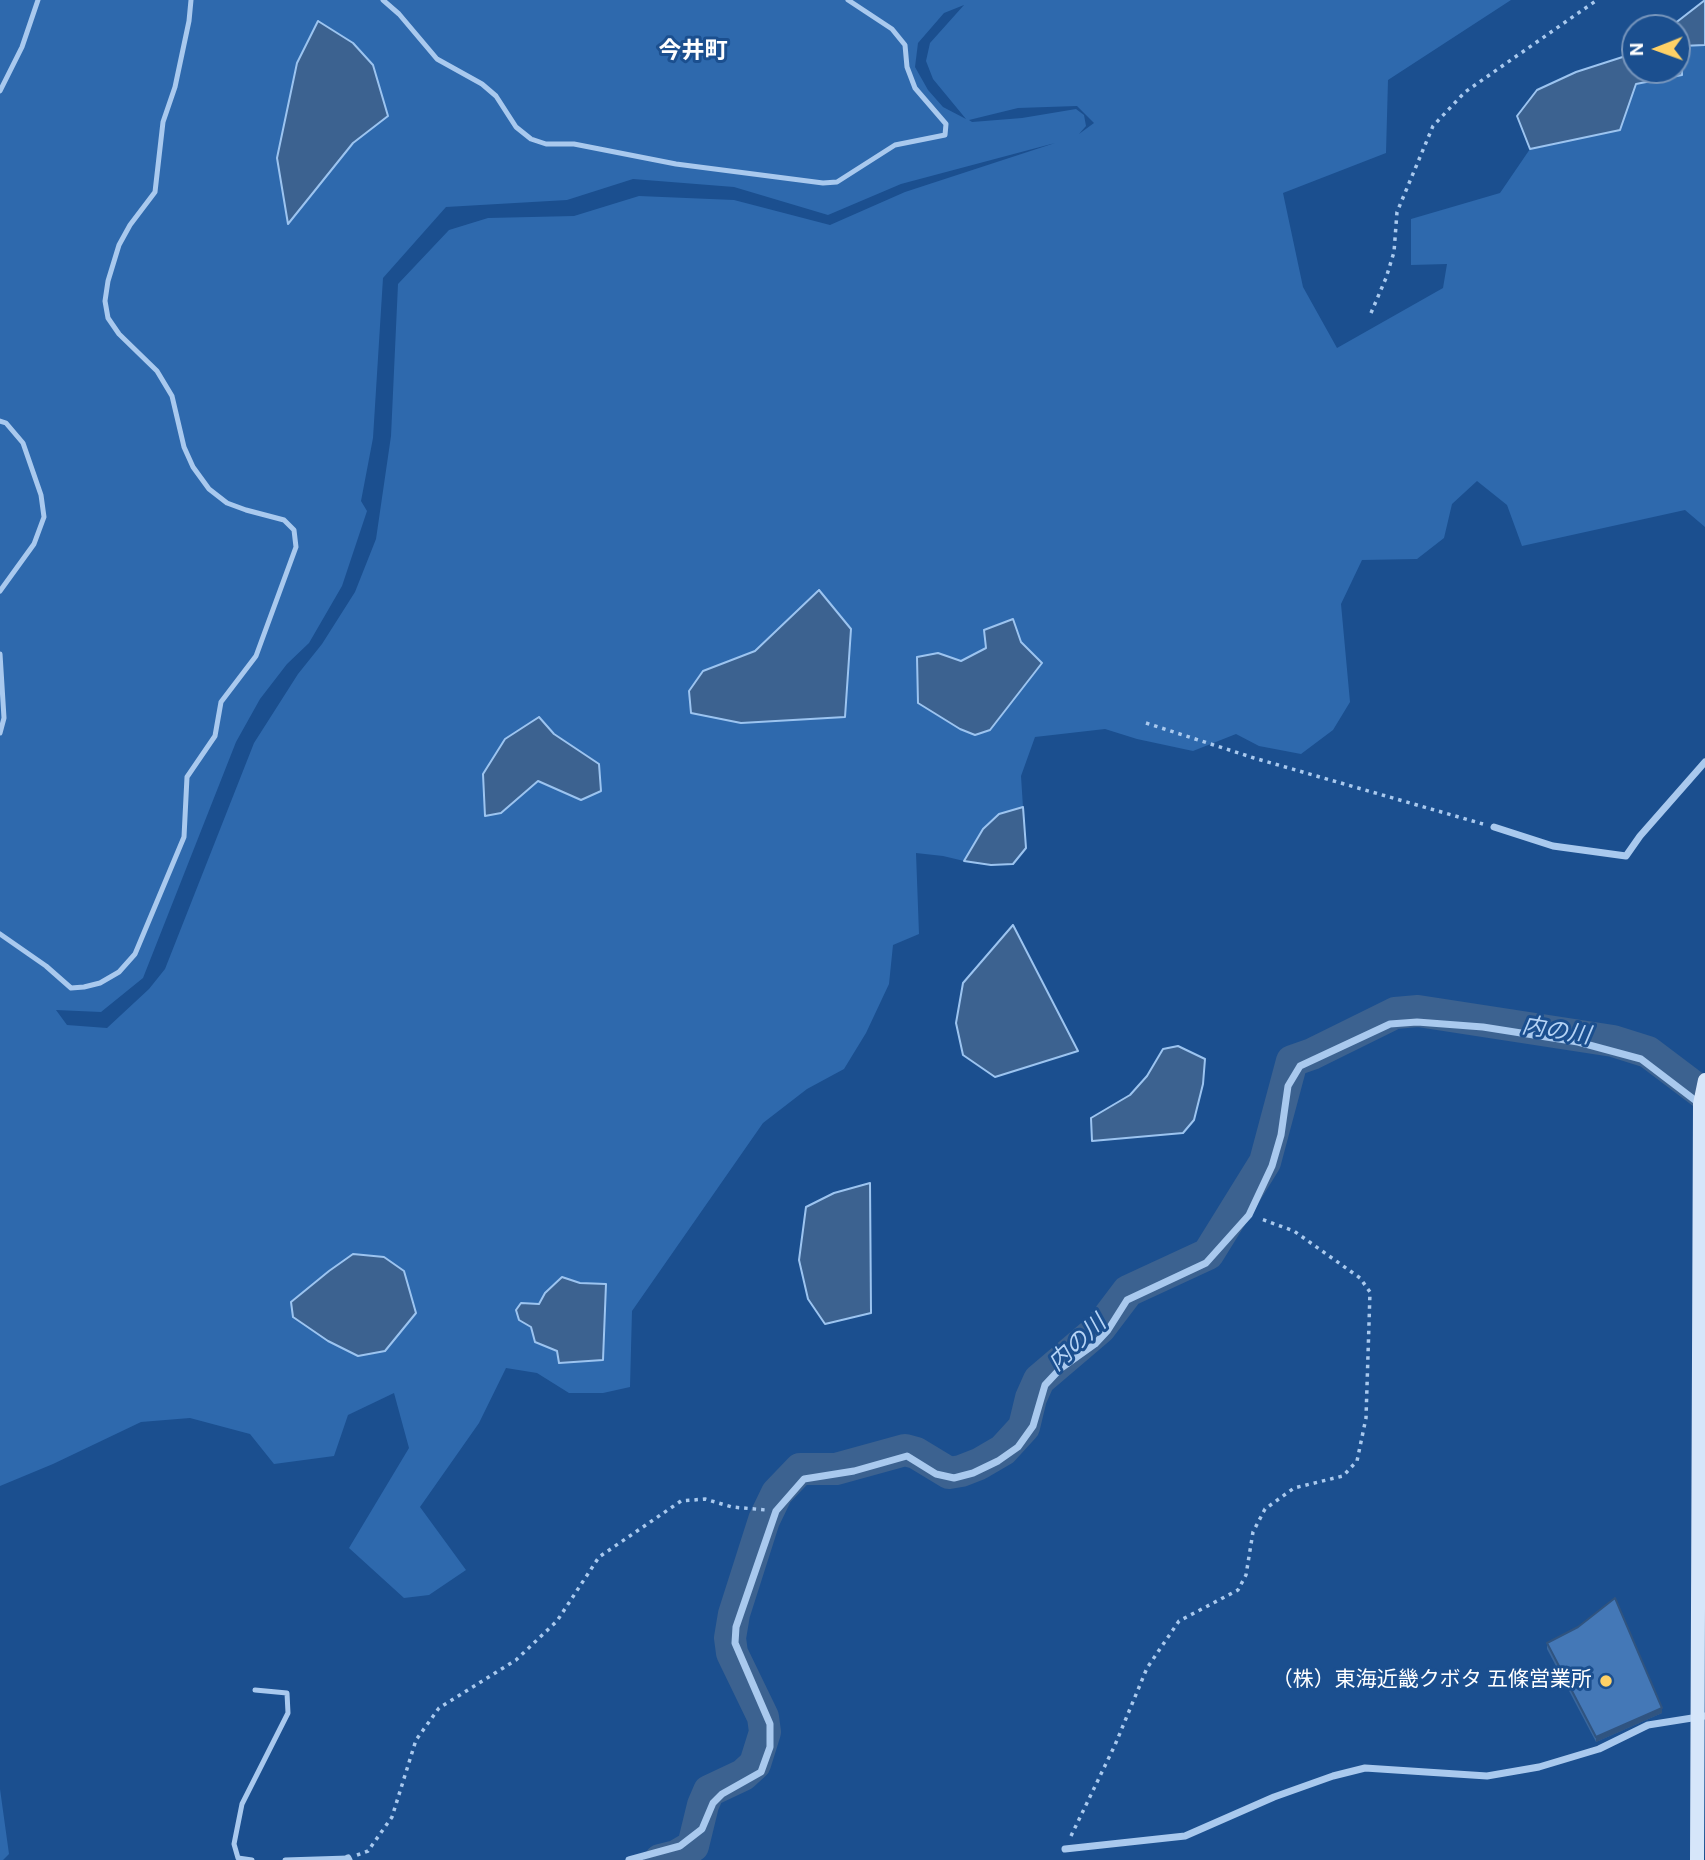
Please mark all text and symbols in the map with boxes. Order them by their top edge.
north arrow [1621,14,1691,84]
district label: 今井町 [659,38,727,66]
text: N [1625,42,1648,56]
water label: 内の川 [1520,1013,1592,1051]
water label: 内の川 [1043,1310,1113,1378]
place label: （株）東海近畿クボタ 五條営業所 [1272,1668,1592,1694]
marker: （株）東海近畿クボタ 五條営業所 [1598,1673,1614,1689]

